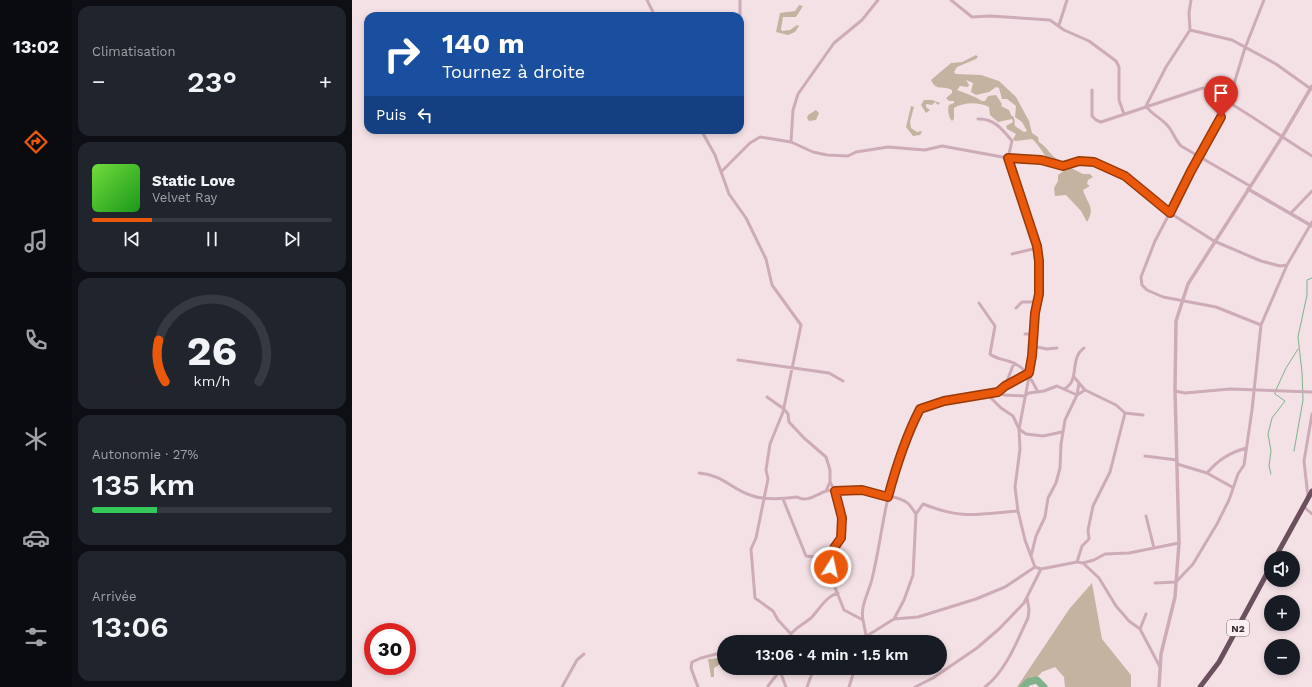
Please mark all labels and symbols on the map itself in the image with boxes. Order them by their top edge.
pin [1204,76,1238,117]
position arrow [810,546,852,588]
road number: N2 [1227,620,1249,636]
speed limit sign: 30 [364,623,416,675]

